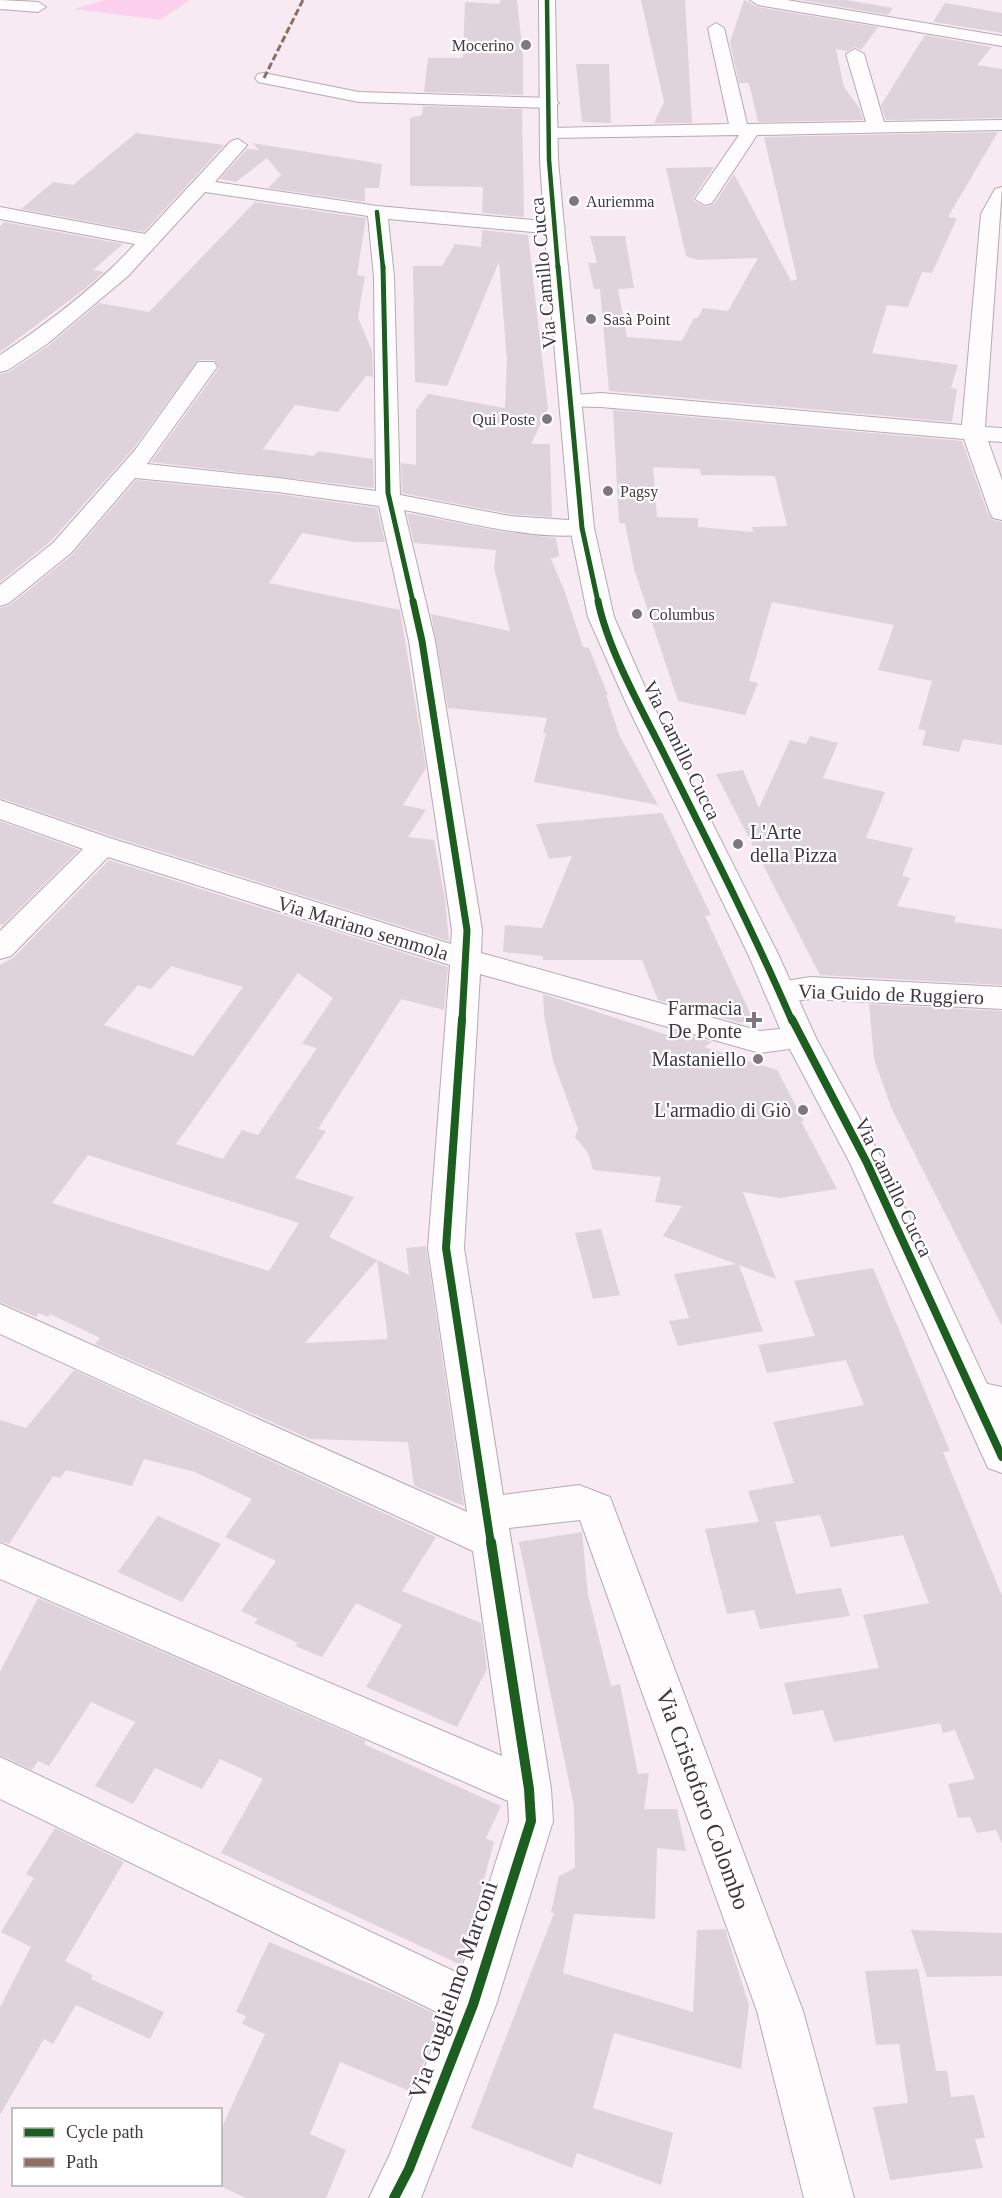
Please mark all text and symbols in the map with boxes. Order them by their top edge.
place label: Mocerino [452,37,514,54]
marker: Mocerino [519,38,533,52]
place label: Auriemma [586,193,654,210]
marker: Auriemma [567,194,581,208]
street label: Via Camillo Cucca [525,196,561,350]
place label: Sasà Point [603,311,671,328]
marker: Sasà Point [584,312,598,326]
place label: Qui Poste [472,411,535,428]
marker: Qui Poste [540,412,554,426]
place label: Pagsy [620,483,658,501]
marker: Pagsy [601,484,615,498]
place label: Columbus [649,606,715,623]
marker: Columbus [630,607,644,621]
street label: Via Camillo Cucca [639,677,725,823]
place label: L'Arte della Pizza [750,821,837,866]
marker: L'Arte della Pizza [731,837,745,851]
street label: Via Mariano semmola [275,892,451,965]
street label: Via Guido de Ruggiero [798,980,984,1009]
place label: Farmacia De Ponte [668,997,742,1042]
marker: Farmacia De Ponte [747,1013,761,1027]
place label: Mastaniello [652,1048,746,1070]
marker: Mastaniello [751,1052,765,1066]
place label: L'armadio di Giò [654,1099,791,1121]
marker: L'armadio di Giò [796,1103,810,1117]
street label: Via Camillo Cucca [851,1114,937,1260]
street label: Via Cristoforo Colombo [651,1685,755,1913]
street label: Via Guglielmo Marconi [403,1877,503,2103]
legend [12,2108,222,2186]
text: Cycle path [66,2122,143,2142]
text: Path [66,2152,98,2172]

